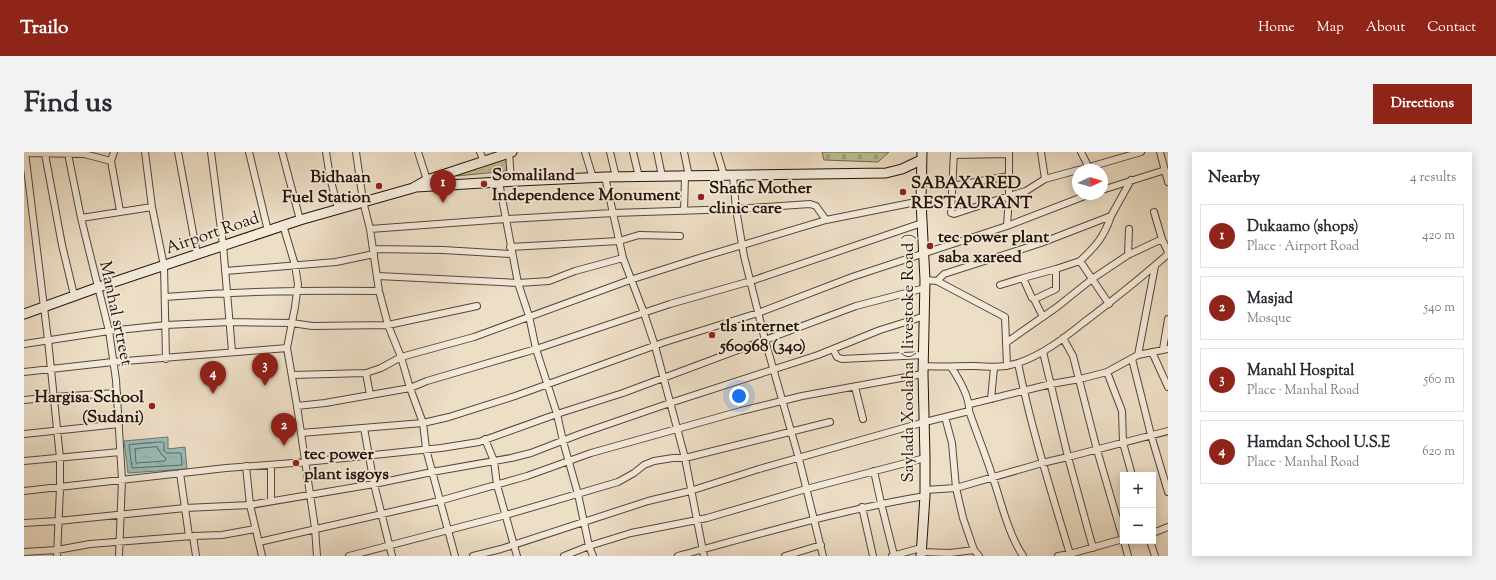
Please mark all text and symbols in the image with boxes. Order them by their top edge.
text: Trailo [20,15,68,42]
text: Home [1258,18,1295,38]
text: Map [1317,18,1344,38]
text: About [1366,18,1405,38]
text: Contact [1427,18,1476,38]
text: Find us [24,84,112,124]
button: Directions [1373,84,1472,124]
place label: Somaliland Independence Monument [492,164,680,208]
north arrow [1072,164,1108,200]
place label: Bidhaan Fuel Station [282,166,372,210]
text: Nearby [1208,166,1260,190]
text: 4 results [1410,169,1456,187]
pin: 1 [430,170,456,203]
place label: SABAXARED RESTAURANT [911,172,1032,216]
place label: Shafic Mother clinic care [709,177,813,221]
marker: Somaliland Independence Monument [479,179,489,189]
marker: Bidhaan Fuel Station [374,181,384,191]
marker: SABAXARED RESTAURANT [898,187,908,197]
marker: Shafic Mother clinic care [696,192,706,202]
street label: Airport Road [163,207,263,261]
text: Dukaamo (shops) [1247,217,1358,238]
place label: tec power plant saba xareed [938,226,1049,270]
text: 1 [1220,227,1224,245]
text: 420 m [1422,227,1455,245]
street label: Saylada Xoolaha ( livestoke Road ) [897,234,921,482]
text: Place · Airport Road [1247,238,1359,256]
marker: tec power plant saba xareed [925,241,935,251]
street label: Manhal srtreet [92,259,138,368]
text: Masjad [1247,289,1293,310]
text: 2 [1219,299,1225,317]
text: 540 m [1424,299,1455,317]
text: Mosque [1247,310,1292,328]
place label: tls internet 560968 (340) [718,315,806,359]
marker: tls internet 560968 (340) [707,330,717,340]
pin: 3 [252,353,278,386]
pin: 4 [200,361,226,394]
text: Manahl Hospital [1247,361,1354,382]
text: 3 [1219,371,1225,389]
text: 560 m [1424,371,1455,389]
text: Place · Manhal Road [1247,382,1359,400]
place label: Hargisa School (Sudani) [35,386,144,430]
your location [729,386,749,406]
marker: Hargisa School (Sudani) [147,401,157,411]
pin: 2 [271,413,297,446]
text: Hamdan School U.S.E [1247,433,1390,454]
place label: tec power plant isgoys [304,443,389,487]
text: 4 [1219,443,1225,461]
text: 620 m [1422,443,1455,461]
text: Place · Manhal Road [1247,454,1359,472]
marker: tec power plant isgoys [291,458,301,468]
map controls [1120,472,1156,544]
button: + [1120,472,1156,508]
button: − [1120,508,1156,544]

